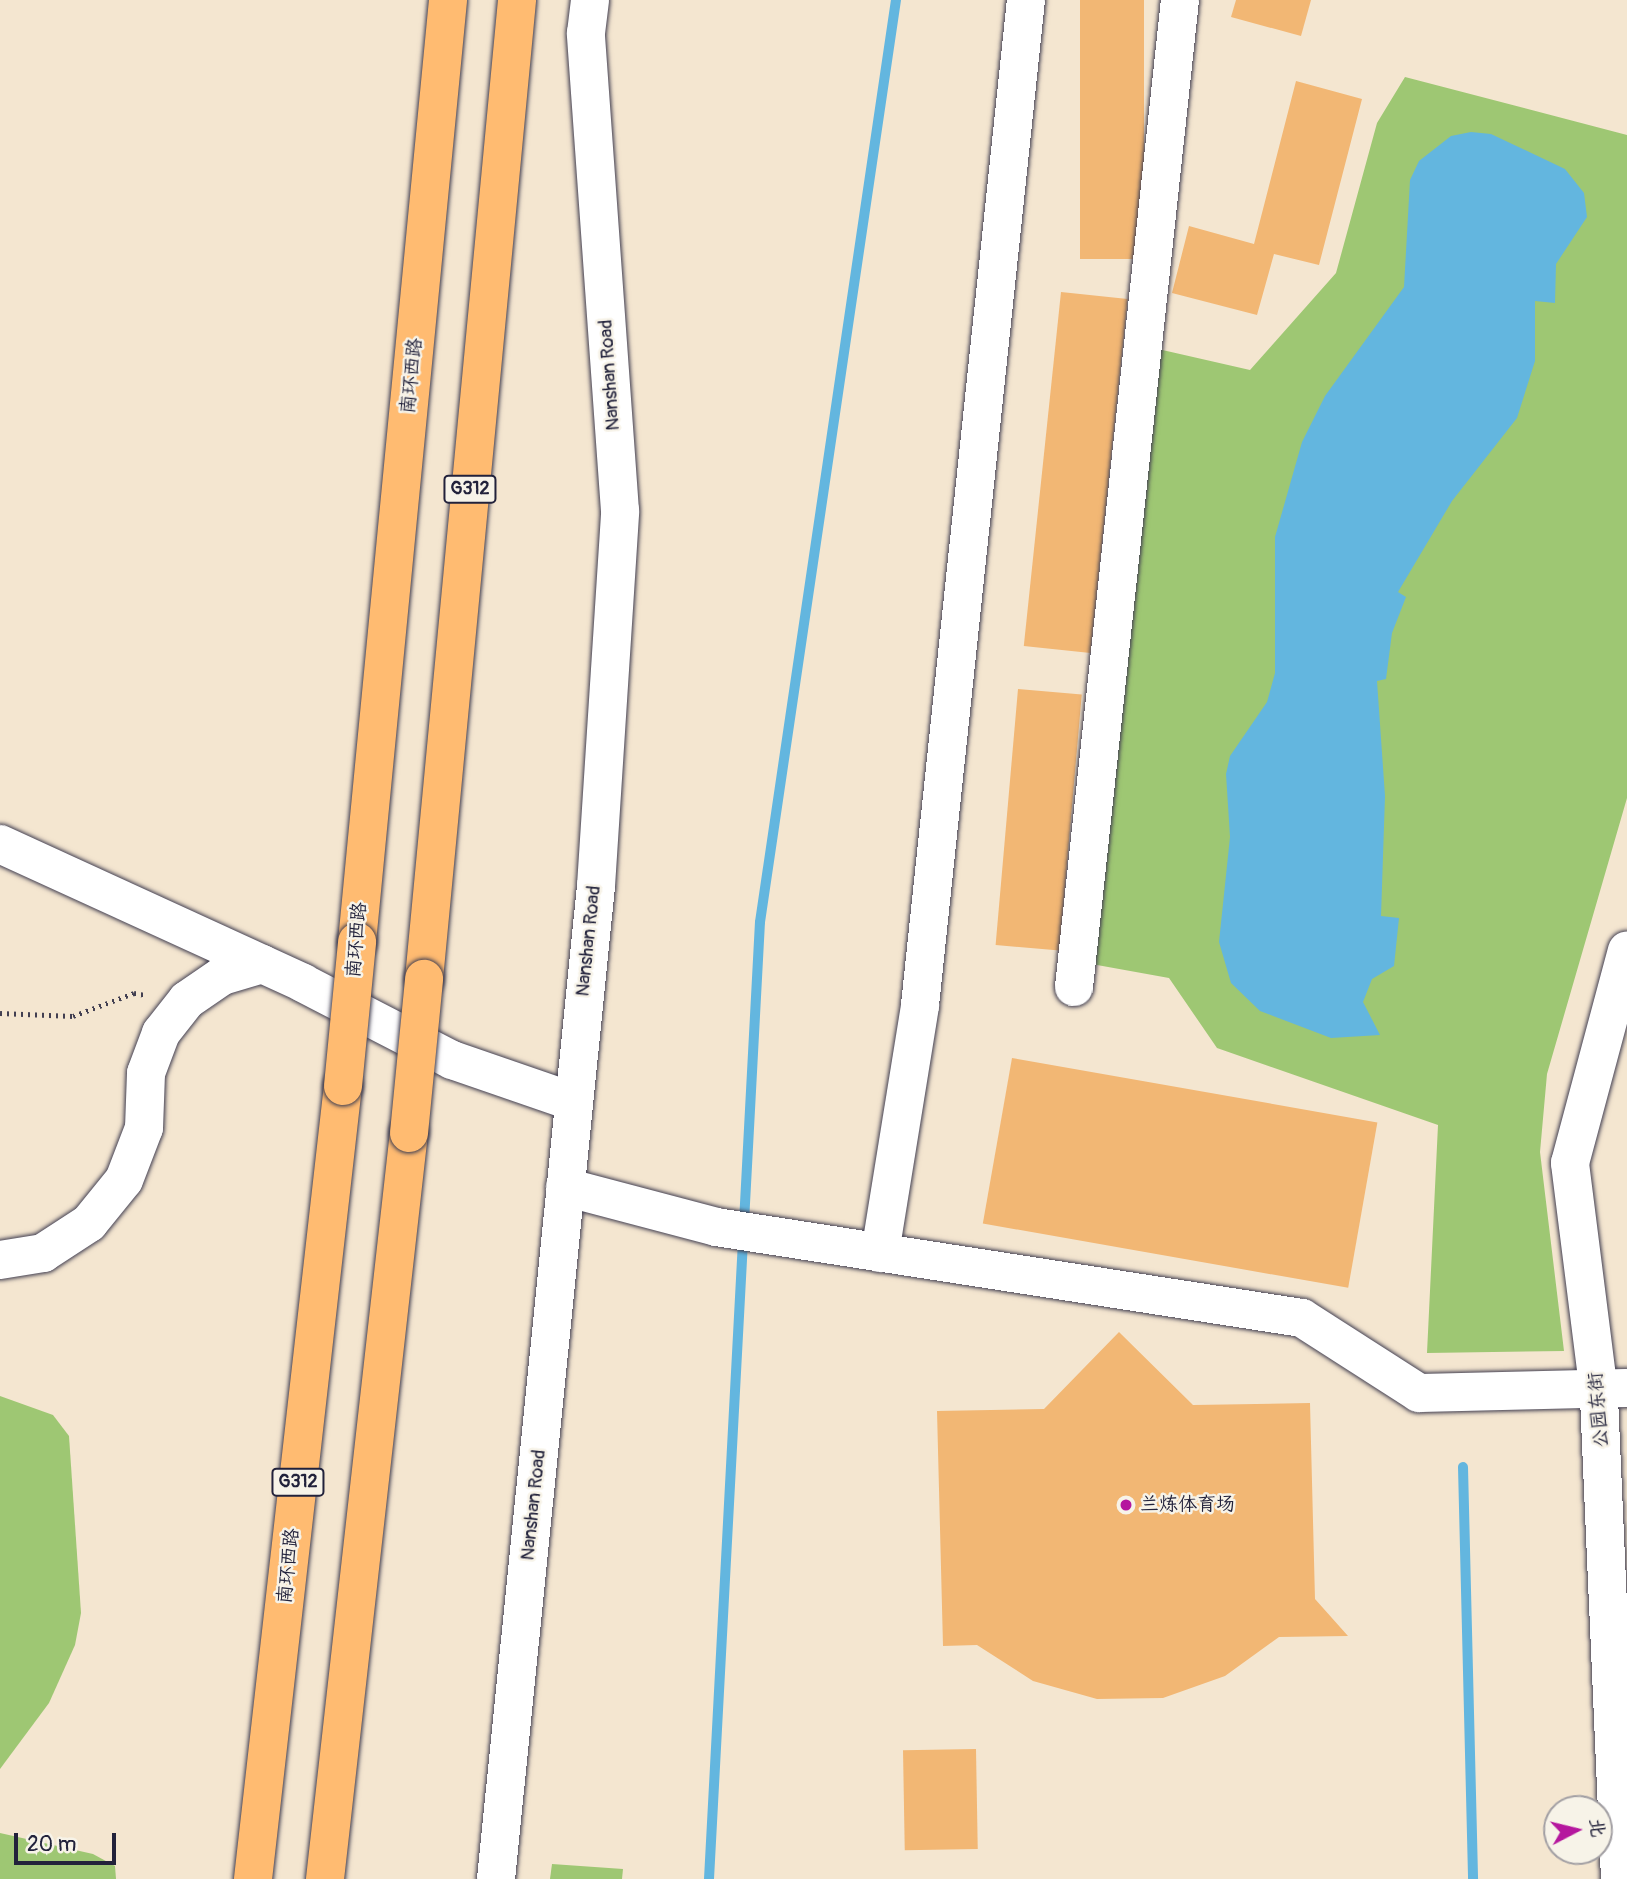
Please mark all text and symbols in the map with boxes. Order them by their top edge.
street label: Nanshan Road [595,319,625,431]
street label: 南环西路 [397,337,427,415]
road number: G312 [442,475,498,504]
street label: Nanshan Road [572,884,606,998]
street label: 南环西路 [342,901,372,979]
street label: 公园东街 [1584,1371,1614,1449]
street label: Nanshan Road [517,1448,551,1562]
road number: G312 [270,1468,326,1497]
place label: 兰炼体育场 [1140,1494,1235,1516]
marker: 兰炼体育场 [1118,1497,1134,1513]
street label: 南环西路 [274,1527,304,1605]
north arrow [1543,1795,1613,1865]
text: 北 [1584,1817,1610,1839]
scale bar [18,1820,119,1864]
text: 20 m [27,1831,76,1858]

